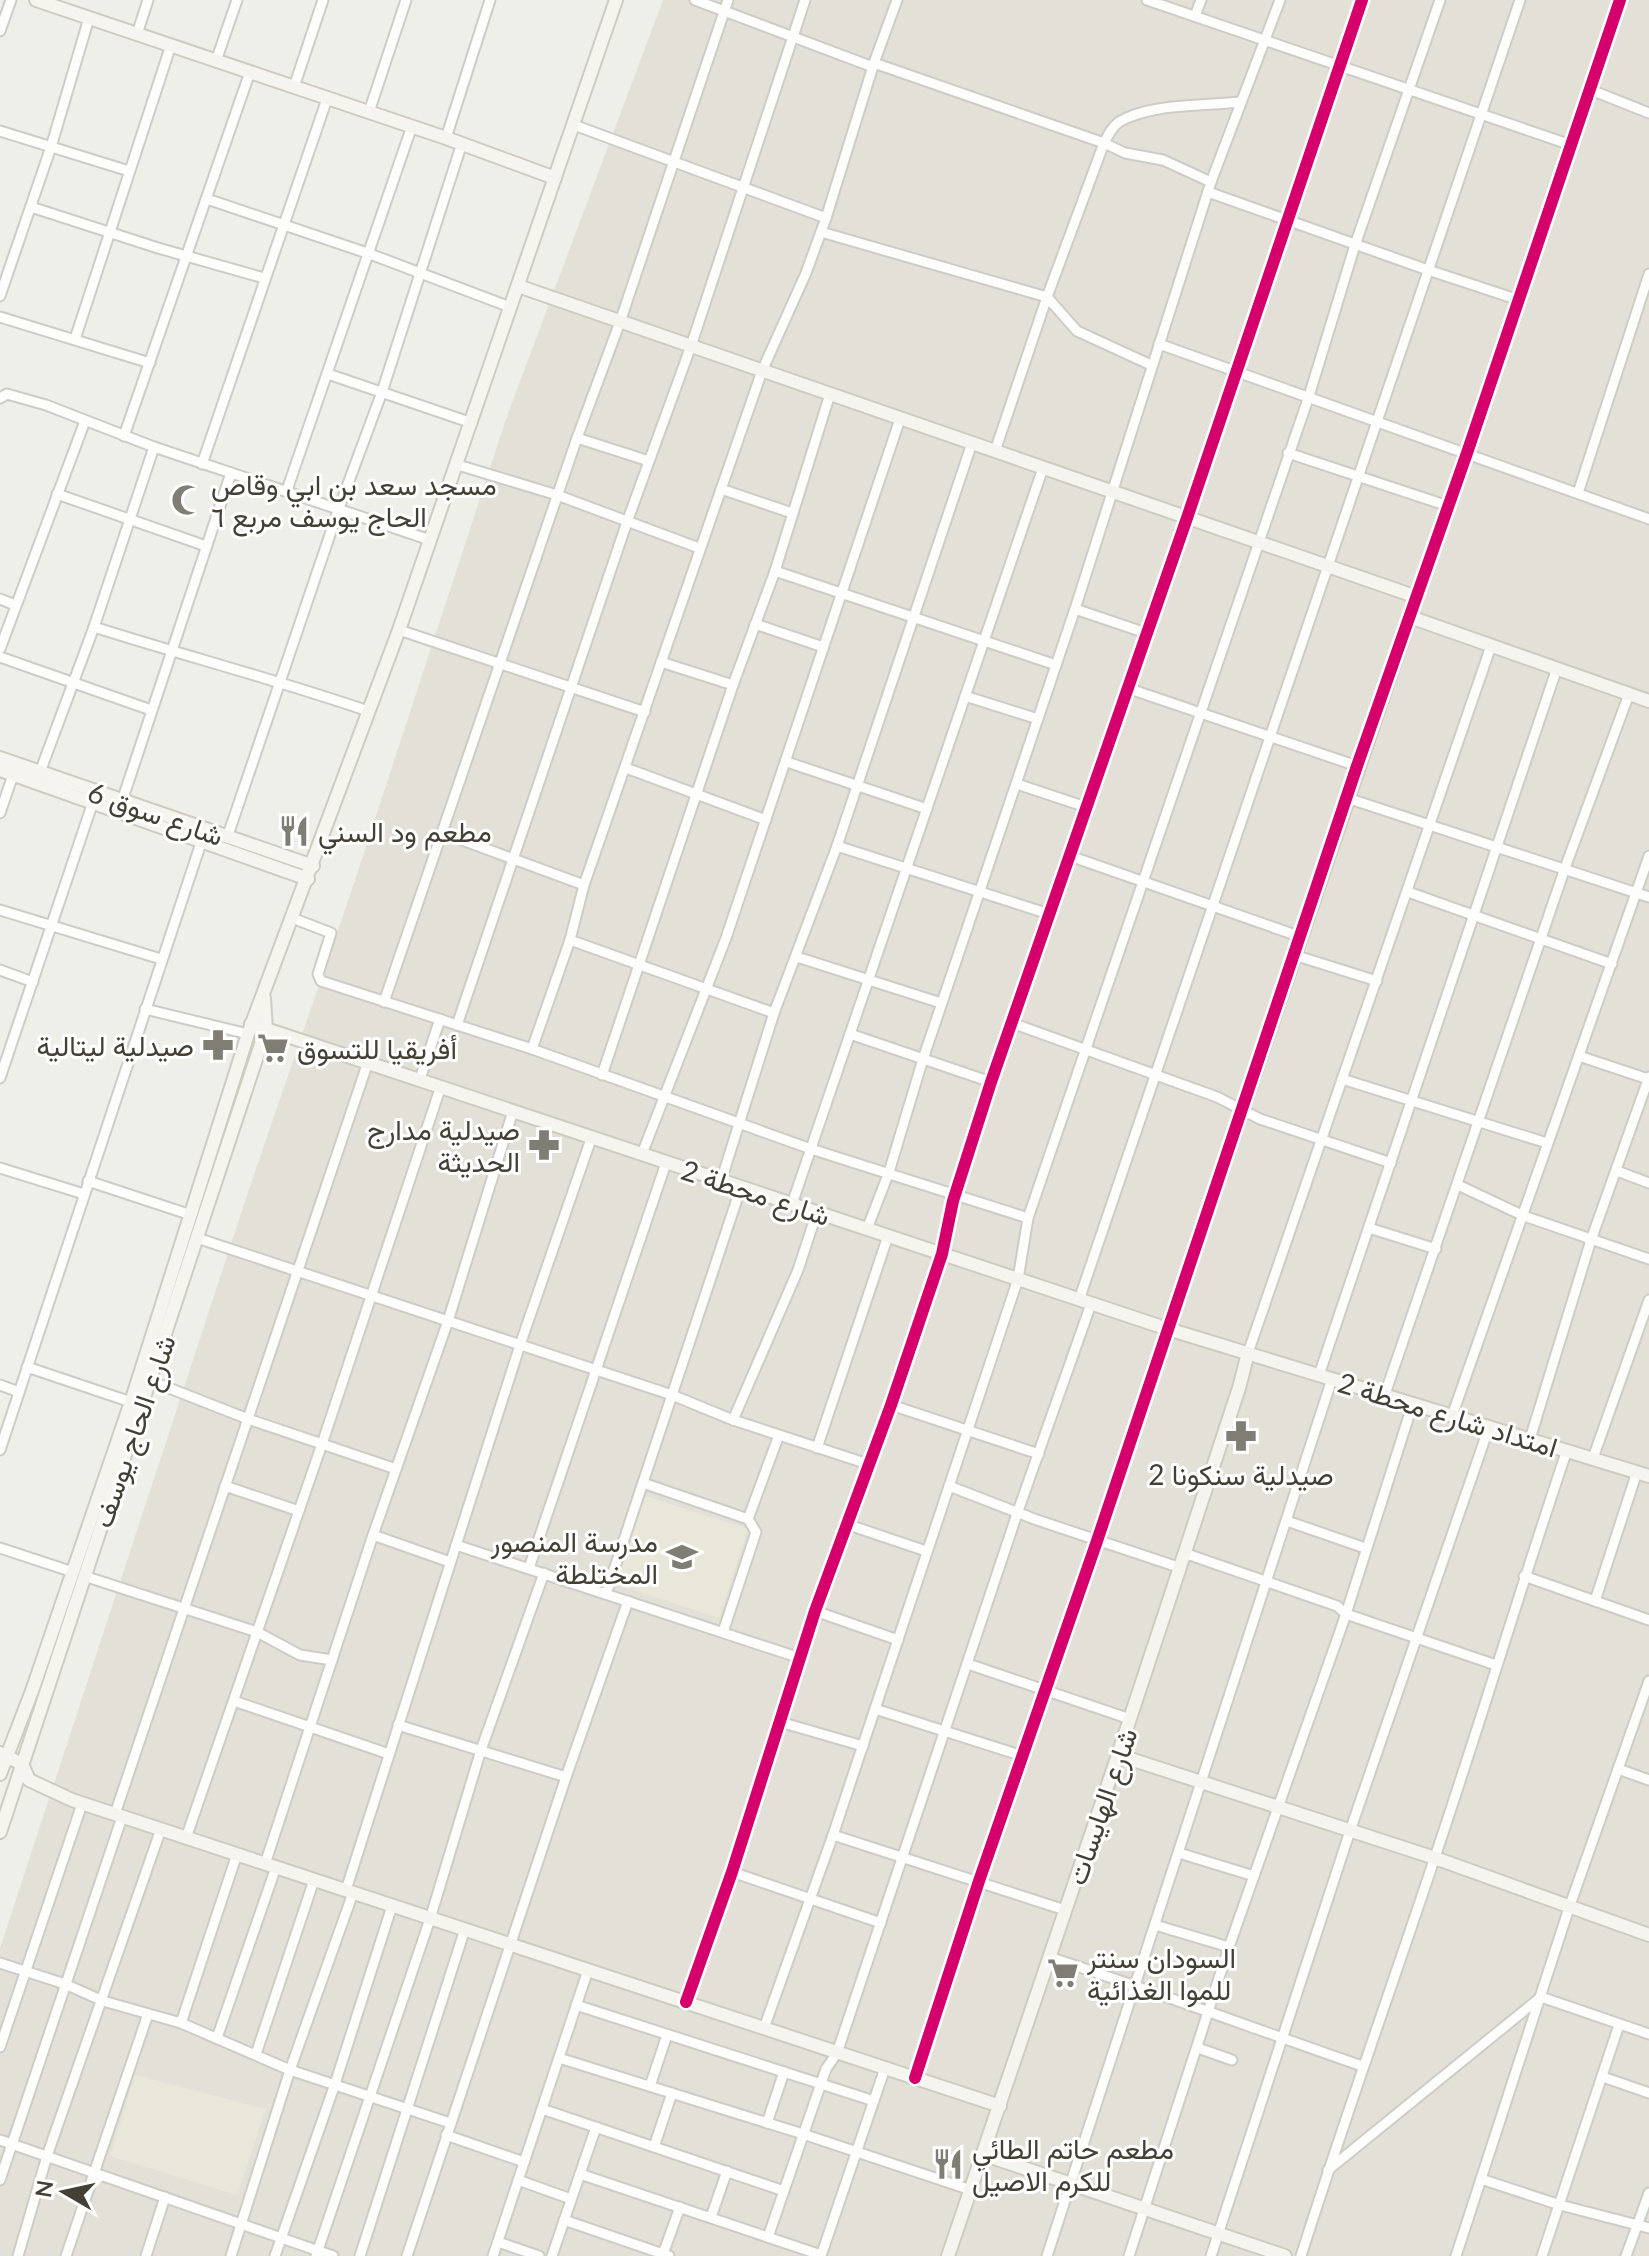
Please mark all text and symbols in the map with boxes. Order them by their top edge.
place label: مسجد سعد بن ابي وقاص الحاج يوسف مربع ٦ [211,467,497,537]
mosque icon: مسجد سعد بن ابي وقاص الحاج يوسف مربع ٦ [170,483,204,517]
street label: شارع سوق 6 [83,774,228,855]
restaurant icon: مطعم ود السني [277,814,311,848]
place label: مطعم ود السني [318,814,492,855]
place label: صيدلية ليتالية [37,1028,194,1062]
pharmacy icon: صيدلية ليتالية [201,1028,235,1062]
supermarket icon: أفريقيا للتسوق [256,1031,290,1065]
place label: أفريقيا للتسوق [297,1031,457,1067]
place label: صيدلية مدارج الحديثة [367,1112,520,1178]
pharmacy icon: صيدلية مدارج الحديثة [527,1128,561,1162]
street label: شارع محطة 2 [676,1152,835,1235]
street label: شارع الحاج يوسف [84,1330,185,1533]
street label: امتداد شارع محطة 2 [1333,1364,1562,1466]
pharmacy icon: صيدلية سنكونا 2 [1224,1419,1258,1453]
place label: صيدلية سنكونا 2 [1148,1457,1334,1493]
place label: مدرسة المنصور المختلطة [490,1524,658,1590]
school or university icon: مدرسة المنصور المختلطة [665,1540,699,1574]
street label: شارع الهايسات [1058,1723,1147,1890]
place label: السودان سنتر للموا الغذائية [1086,1940,1236,2008]
supermarket icon: السودان سنتر للموا الغذائية [1046,1956,1080,1990]
place label: مطعم حاتم الطائي للكرم الاصيل [972,2131,1174,2200]
restaurant icon: مطعم حاتم الطائي للكرم الاصيل [931,2147,965,2181]
north arrow [24,2152,104,2232]
text: N [29,2178,58,2199]

